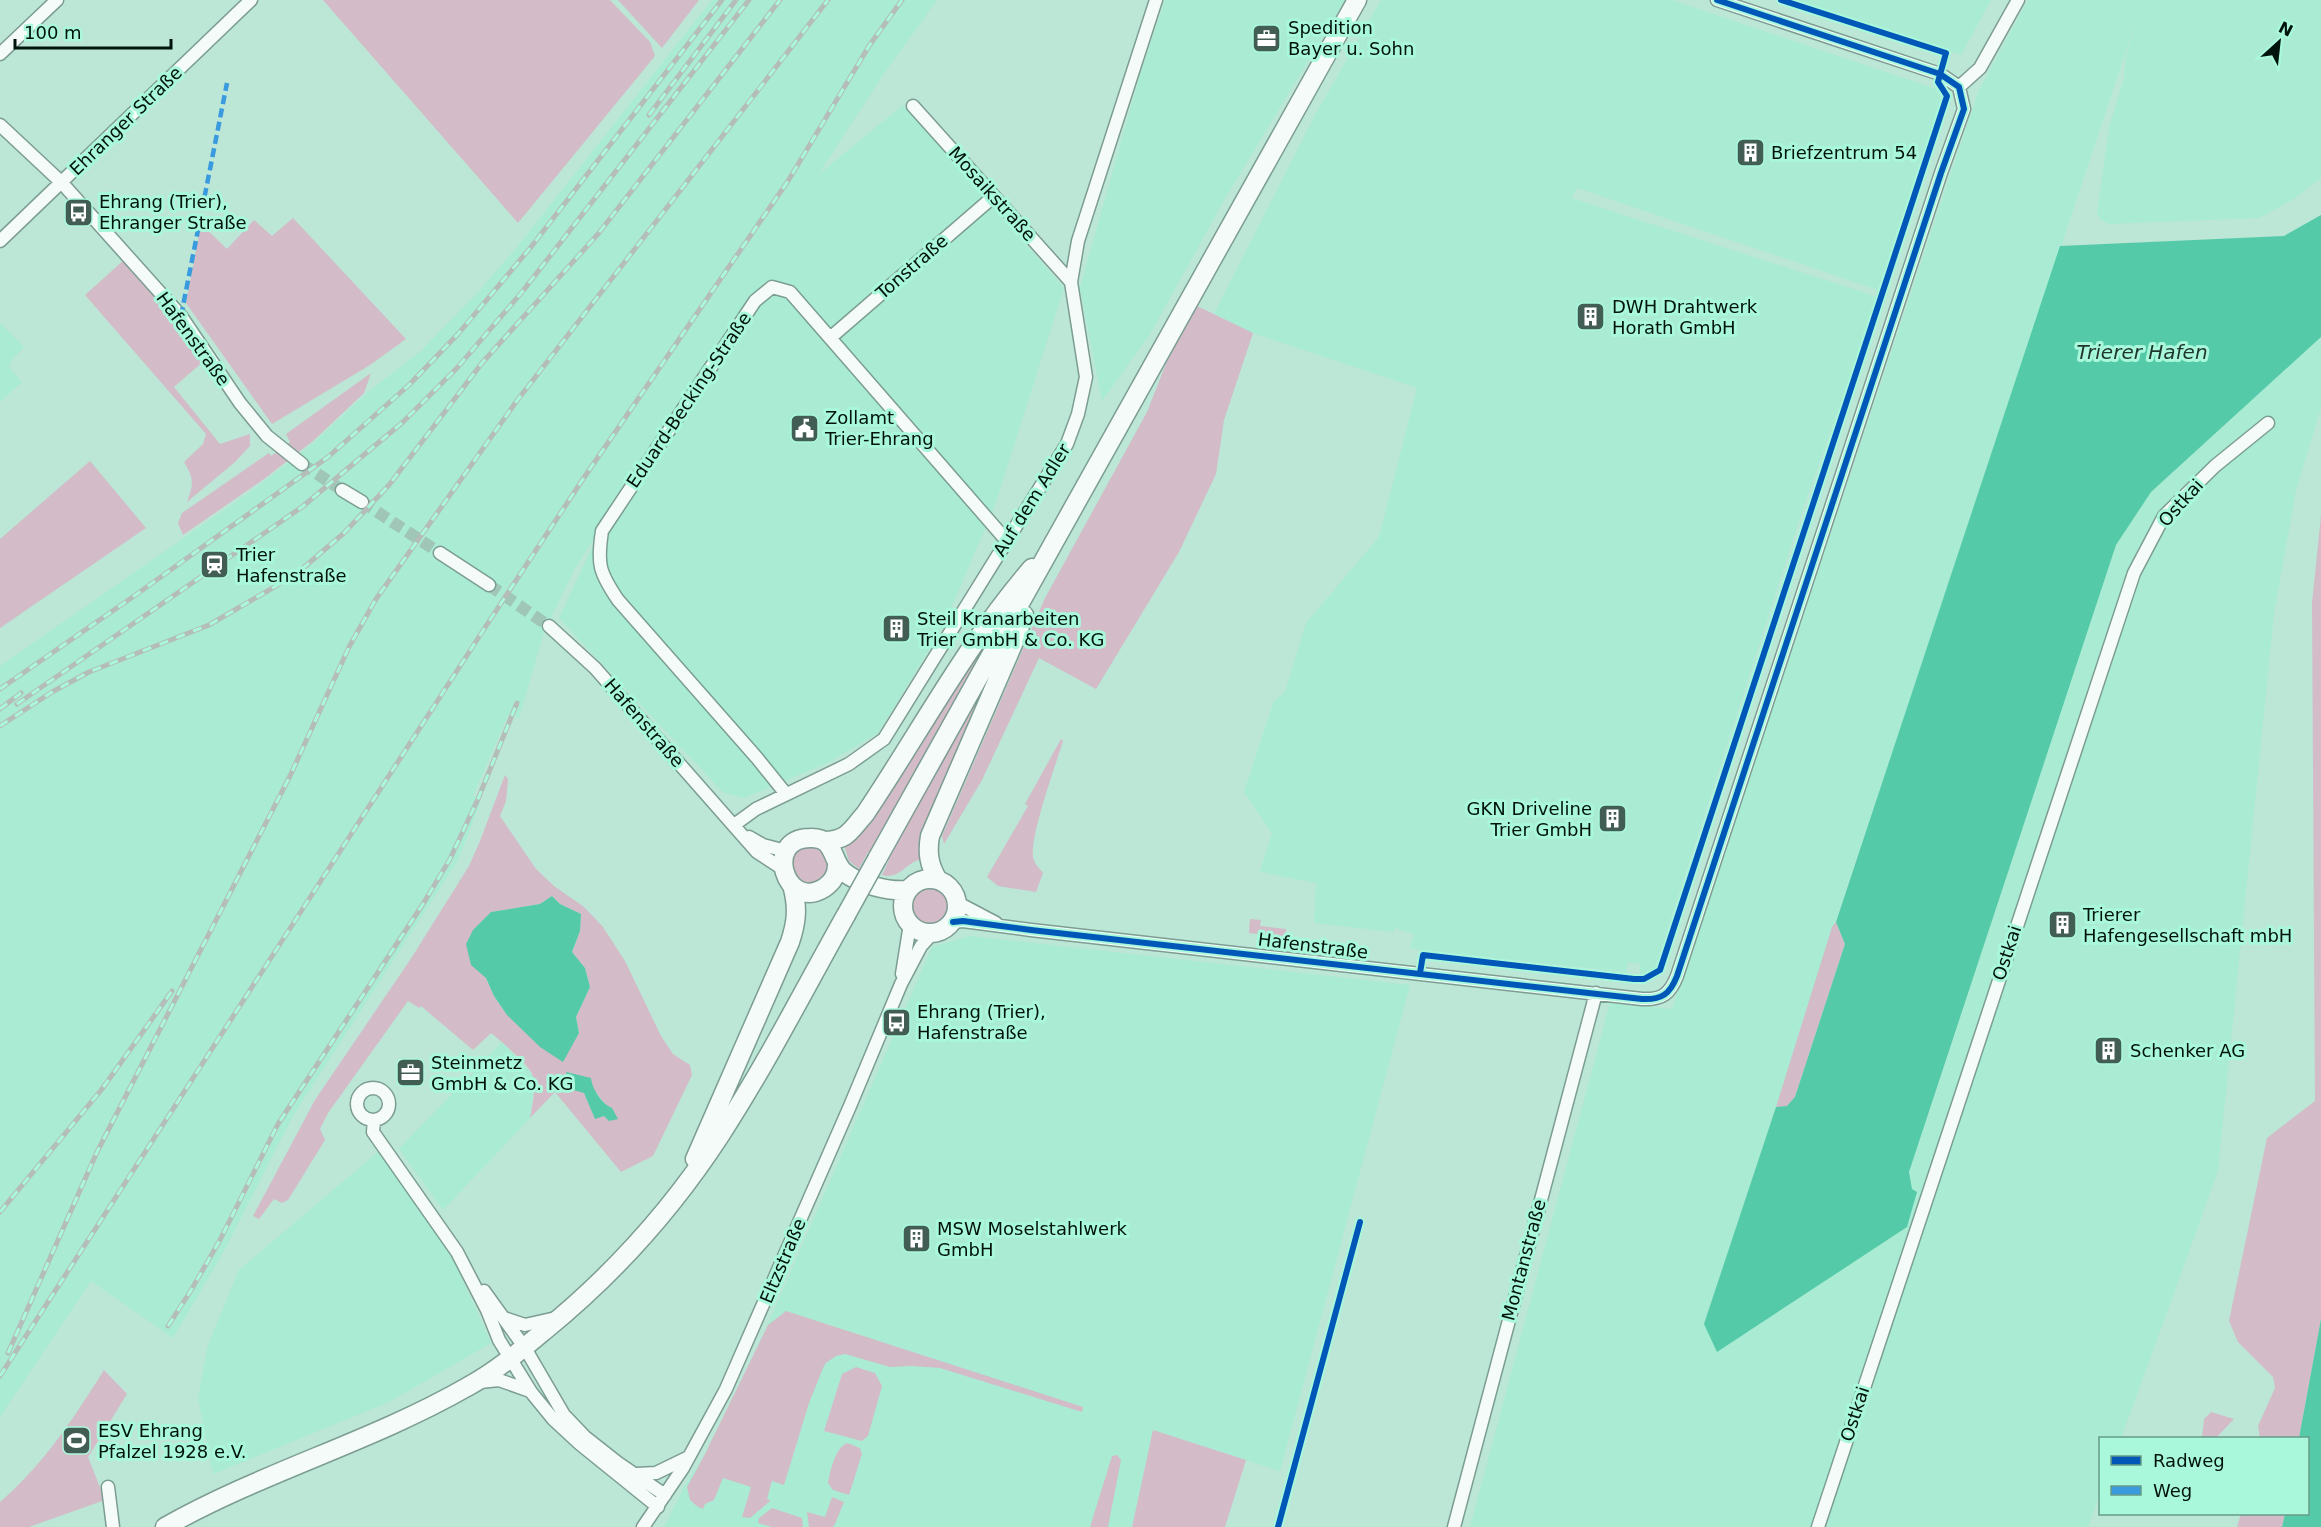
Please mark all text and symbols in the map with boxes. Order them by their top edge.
scale bar [15,12,171,50]
north arrow [2249,12,2309,72]
place label: Spedition Bayer u. Sohn [1288,17,1414,59]
text: N [2275,18,2296,41]
text: 100 m [24,22,82,43]
office icon: Spedition Bayer u. Sohn [1251,22,1283,54]
street label: Ehranger Straße [65,62,186,179]
building icon: Briefzentrum 54 [1734,137,1766,169]
street label: Mosaikstraße [945,142,1040,245]
place label: Briefzentrum 54 [1771,142,1917,163]
place label: Ehrang (Trier), Ehranger Straße [99,191,247,233]
bus stop icon: Ehrang (Trier), Ehranger Straße [62,196,94,228]
street label: Tonstraße [871,230,952,304]
street label: Hafenstraße [152,288,234,390]
place label: DWH Drahtwerk Horath GmbH [1612,296,1758,338]
building icon: DWH Drahtwerk Horath GmbH [1575,301,1607,333]
street label: Eduard-Becking-Straße [622,308,755,491]
water label: Trierer Hafen [2076,340,2208,364]
place label: Zollamt Trier-Ehrang [824,407,934,449]
public building icon: Zollamt Trier-Ehrang [788,412,820,444]
street label: Auf dem Adler [989,439,1075,560]
street label: Ostkai [2154,475,2207,531]
place label: Trier Hafenstraße [235,544,347,586]
station icon: Trier Hafenstraße [199,549,231,581]
place label: Steil Kranarbeiten Trier GmbH & Co. KG [916,608,1104,650]
building icon: Steil Kranarbeiten Trier GmbH & Co. KG [880,613,912,645]
street label: Hafenstraße [600,674,689,771]
place label: GKN Driveline Trier GmbH [1467,798,1592,840]
building icon: GKN Driveline Trier GmbH [1597,803,1629,835]
place label: Trierer Hafengesellschaft mbH [2082,904,2292,946]
building icon: Trierer Hafengesellschaft mbH [2046,909,2078,941]
street label: Ostkai [1988,923,2025,983]
street label: Hafenstraße [1257,928,1369,963]
place label: Ehrang (Trier), Hafenstraße [917,1001,1046,1043]
bus stop icon: Ehrang (Trier), Hafenstraße [880,1006,912,1038]
building icon: Schenker AG [2093,1035,2125,1067]
place label: Schenker AG [2130,1040,2245,1061]
place label: Steinmetz GmbH & Co. KG [431,1052,573,1094]
office icon: Steinmetz GmbH & Co. KG [394,1057,426,1089]
street label: Montanstraße [1497,1197,1550,1323]
street label: Eltzstraße [755,1215,810,1306]
place label: MSW Moselstahlwerk GmbH [937,1218,1128,1260]
building icon: MSW Moselstahlwerk GmbH [900,1223,932,1255]
street label: Ostkai [1836,1384,1873,1444]
place label: ESV Ehrang Pfalzel 1928 e.V. [98,1420,247,1462]
sports icon: ESV Ehrang Pfalzel 1928 e.V. [61,1425,93,1457]
legend [2099,1437,2309,1515]
text: Radweg [2153,1450,2225,1471]
text: Weg [2153,1480,2192,1501]

